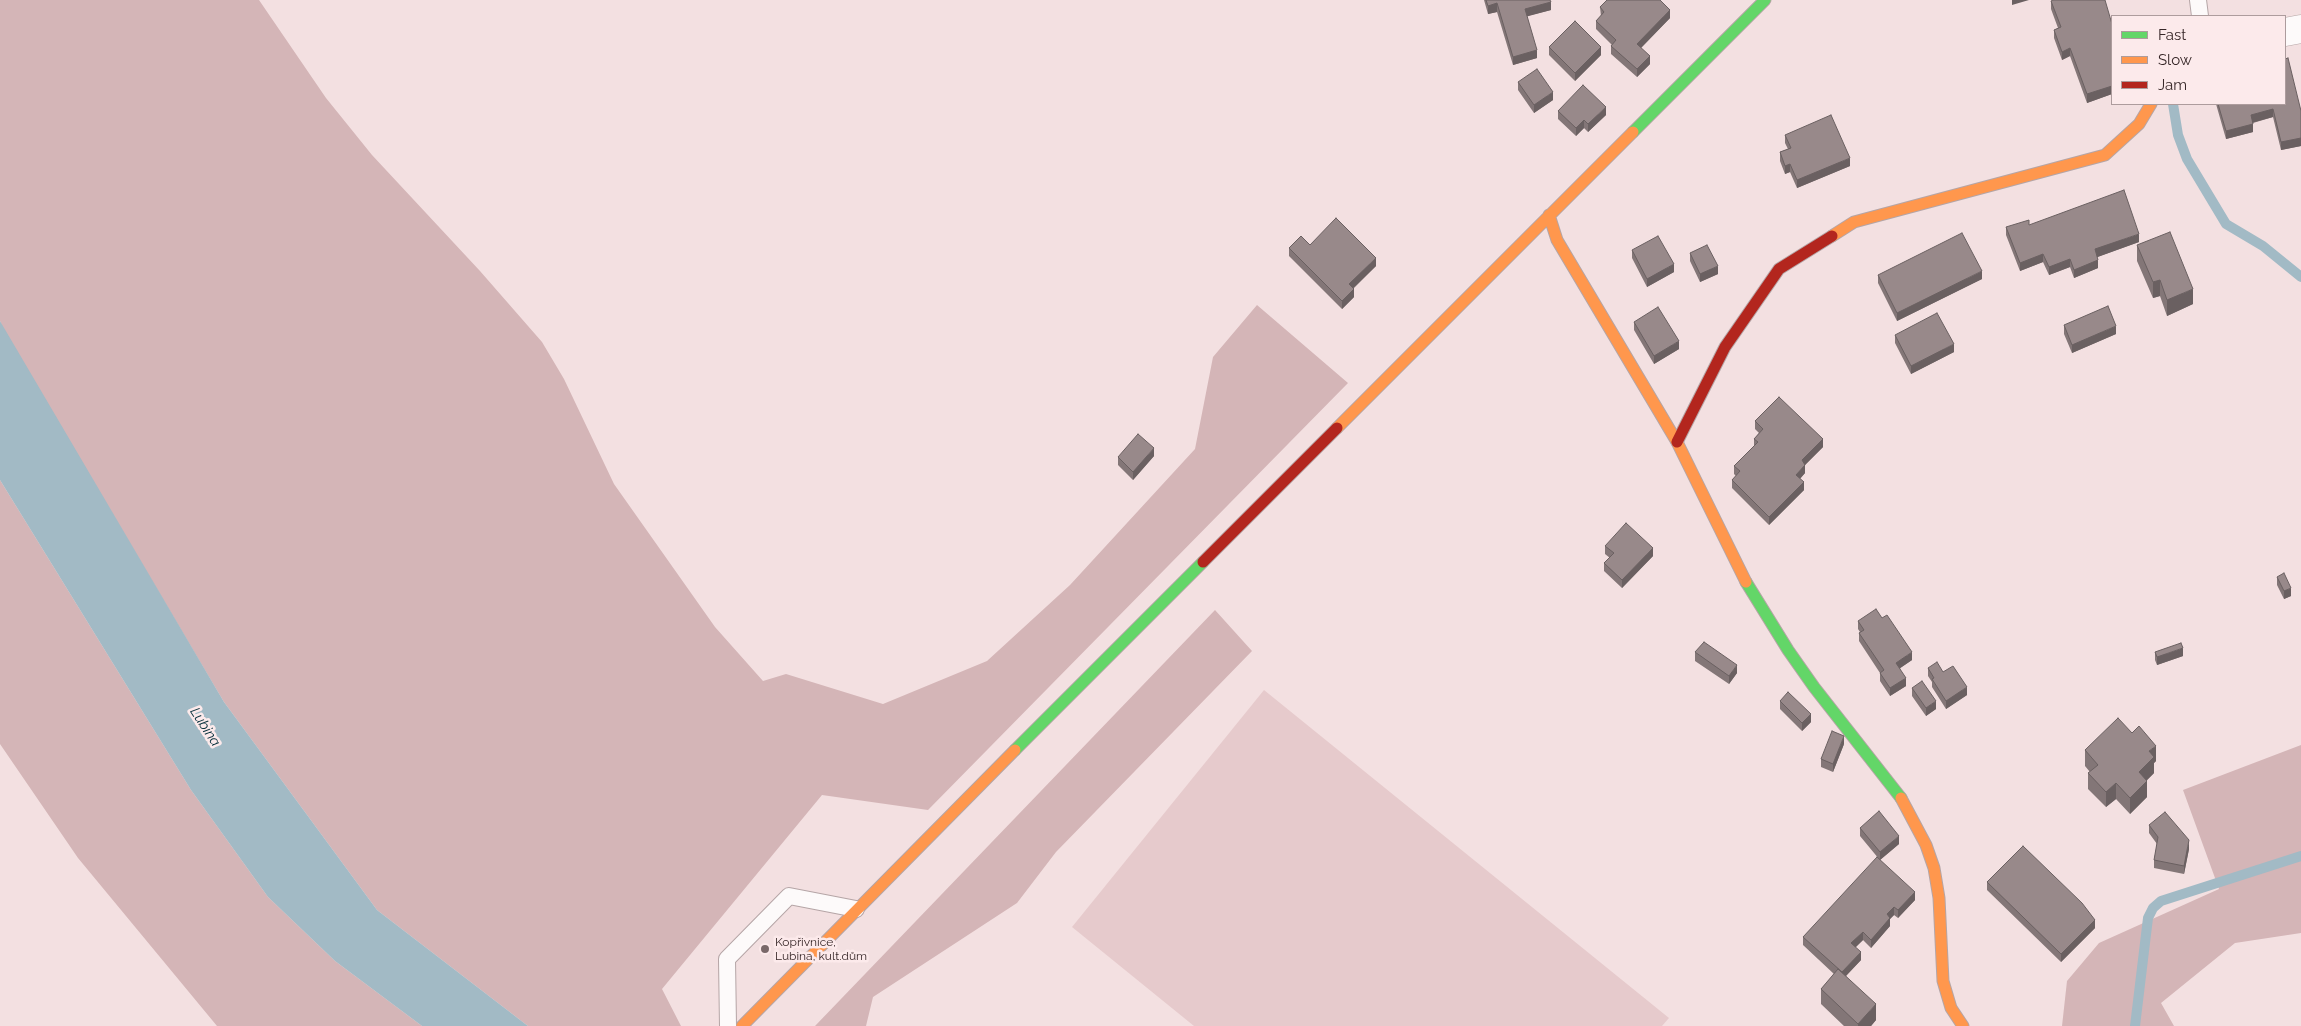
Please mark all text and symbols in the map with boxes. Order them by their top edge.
legend [2111,15,2286,105]
text: Fast [2158,26,2186,44]
text: Slow [2158,51,2192,69]
text: Jam [2158,76,2187,94]
water label: Lubina [186,704,224,750]
place label: Kopřivnice, Lubina, kult.dům [775,935,867,963]
marker: Kopřivnice, Lubina, kult.dům [759,943,771,955]

